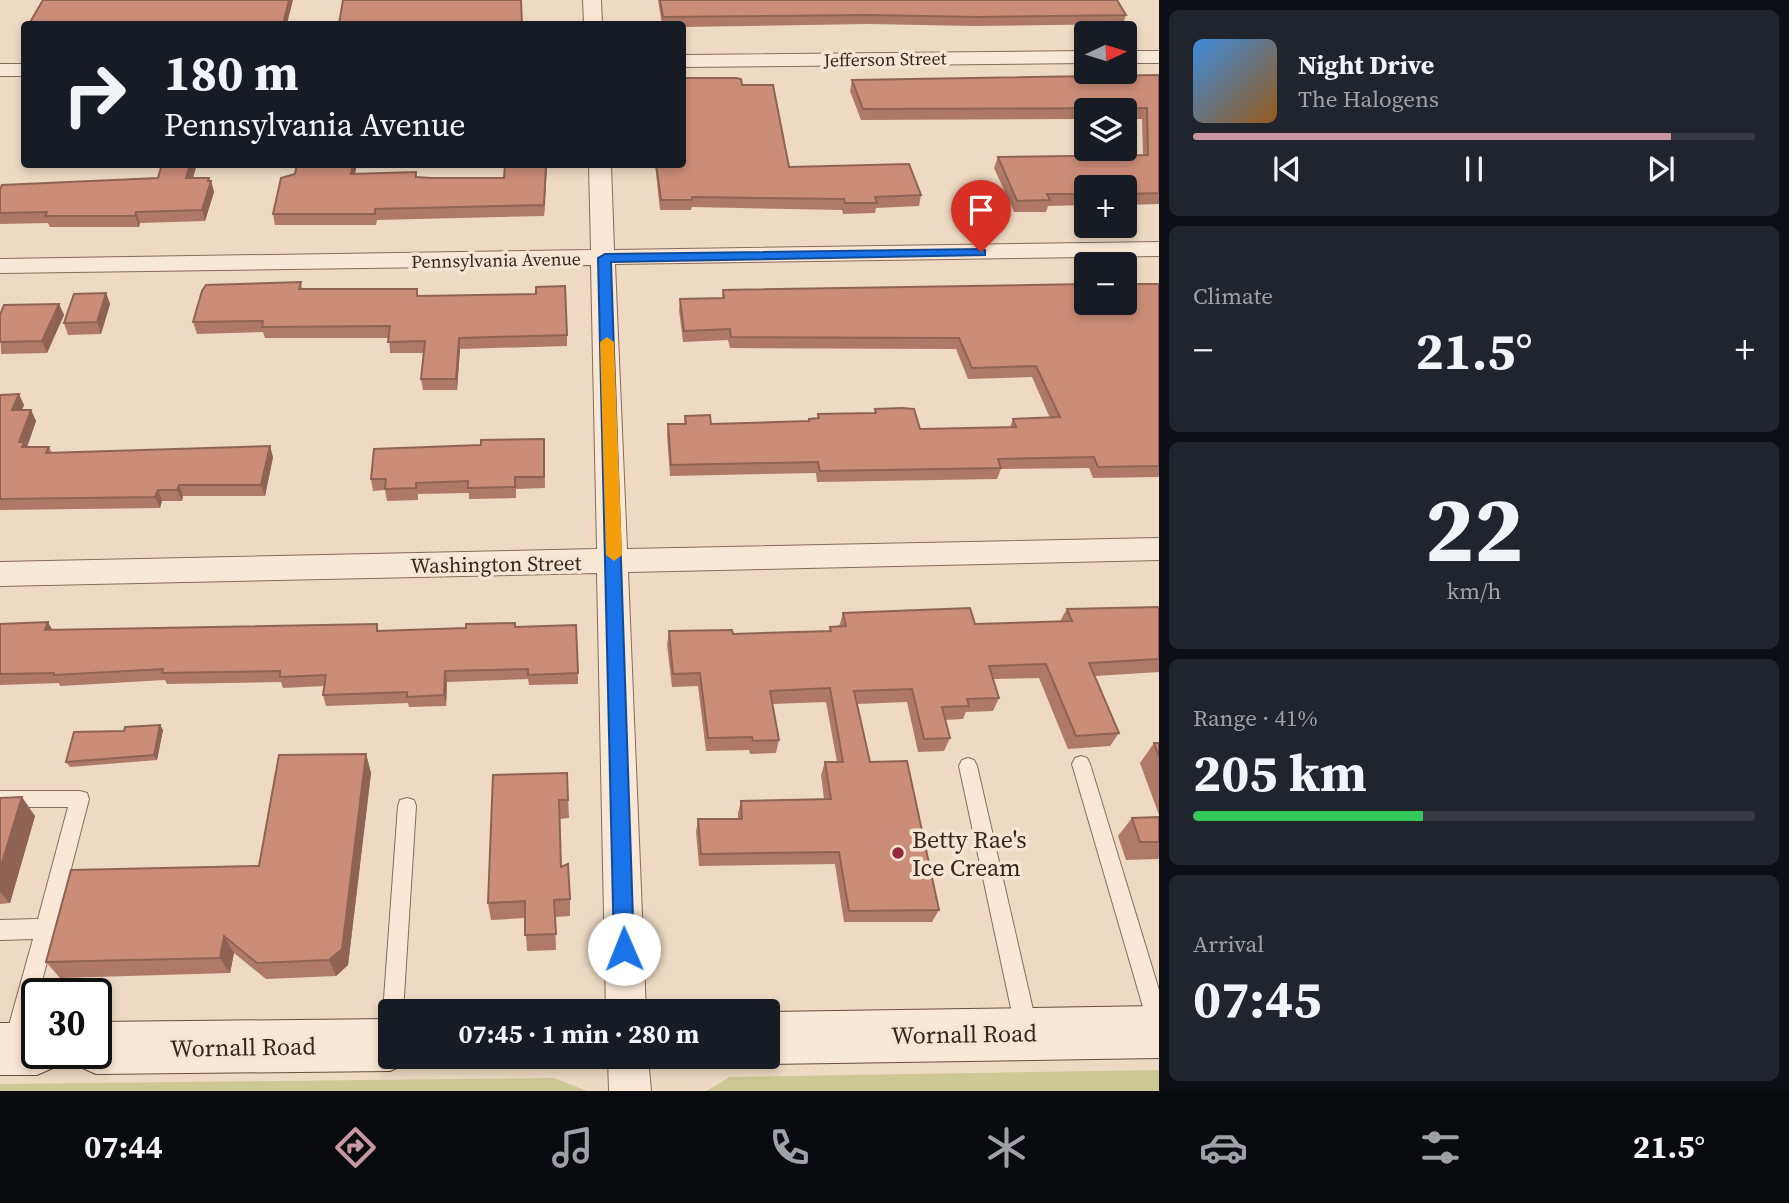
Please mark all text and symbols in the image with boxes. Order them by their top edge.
north arrow [1074,21,1138,84]
map controls [1074,21,1137,315]
text: 180 m [164,39,299,106]
street label: Jefferson Street [822,45,947,73]
text: Night Drive [1298,47,1434,83]
icon: right [49,49,140,140]
text: The Halogens [1298,83,1439,115]
button: layers [1074,98,1137,161]
text: Pennsylvania Avenue [164,103,466,147]
icon: previous [1268,150,1306,188]
icon: pause [1455,150,1493,188]
icon: next [1642,150,1680,188]
button: + [1074,175,1137,238]
pin [951,180,1011,252]
icon: arrive [962,191,1000,229]
street label: Pennsylvania Avenue [411,246,581,274]
button: − [1074,252,1137,315]
text: Climate [1193,280,1273,312]
text: 21.5° [1415,315,1533,386]
text: − [1193,324,1213,376]
text: + [1735,324,1755,376]
text: 22 [1425,467,1523,591]
street label: Washington Street [410,548,582,580]
text: km/h [1447,575,1501,607]
text: Range · 41% [1193,702,1318,734]
text: 205 km [1193,737,1367,808]
place label: Betty Rae's Ice Cream [912,823,1027,884]
marker: Betty Rae's Ice Cream [890,845,906,861]
position arrow [587,912,661,986]
text: Arrival [1193,928,1264,960]
text: 07:45 [1193,963,1321,1034]
speed limit sign: 30 [21,978,112,1069]
text: 07:45 · 1 min · 280 m [459,1016,699,1052]
street label: Wornall Road [891,1016,1038,1052]
street label: Wornall Road [170,1029,317,1065]
icon: directions [331,1123,380,1172]
icon: music [548,1123,597,1172]
icon: phone [765,1123,814,1172]
icon: climate [982,1123,1031,1172]
icon: car [1199,1123,1248,1172]
icon: filters [1416,1123,1465,1172]
text: 07:44 [84,1125,163,1169]
text: 21.5° [1633,1125,1705,1169]

